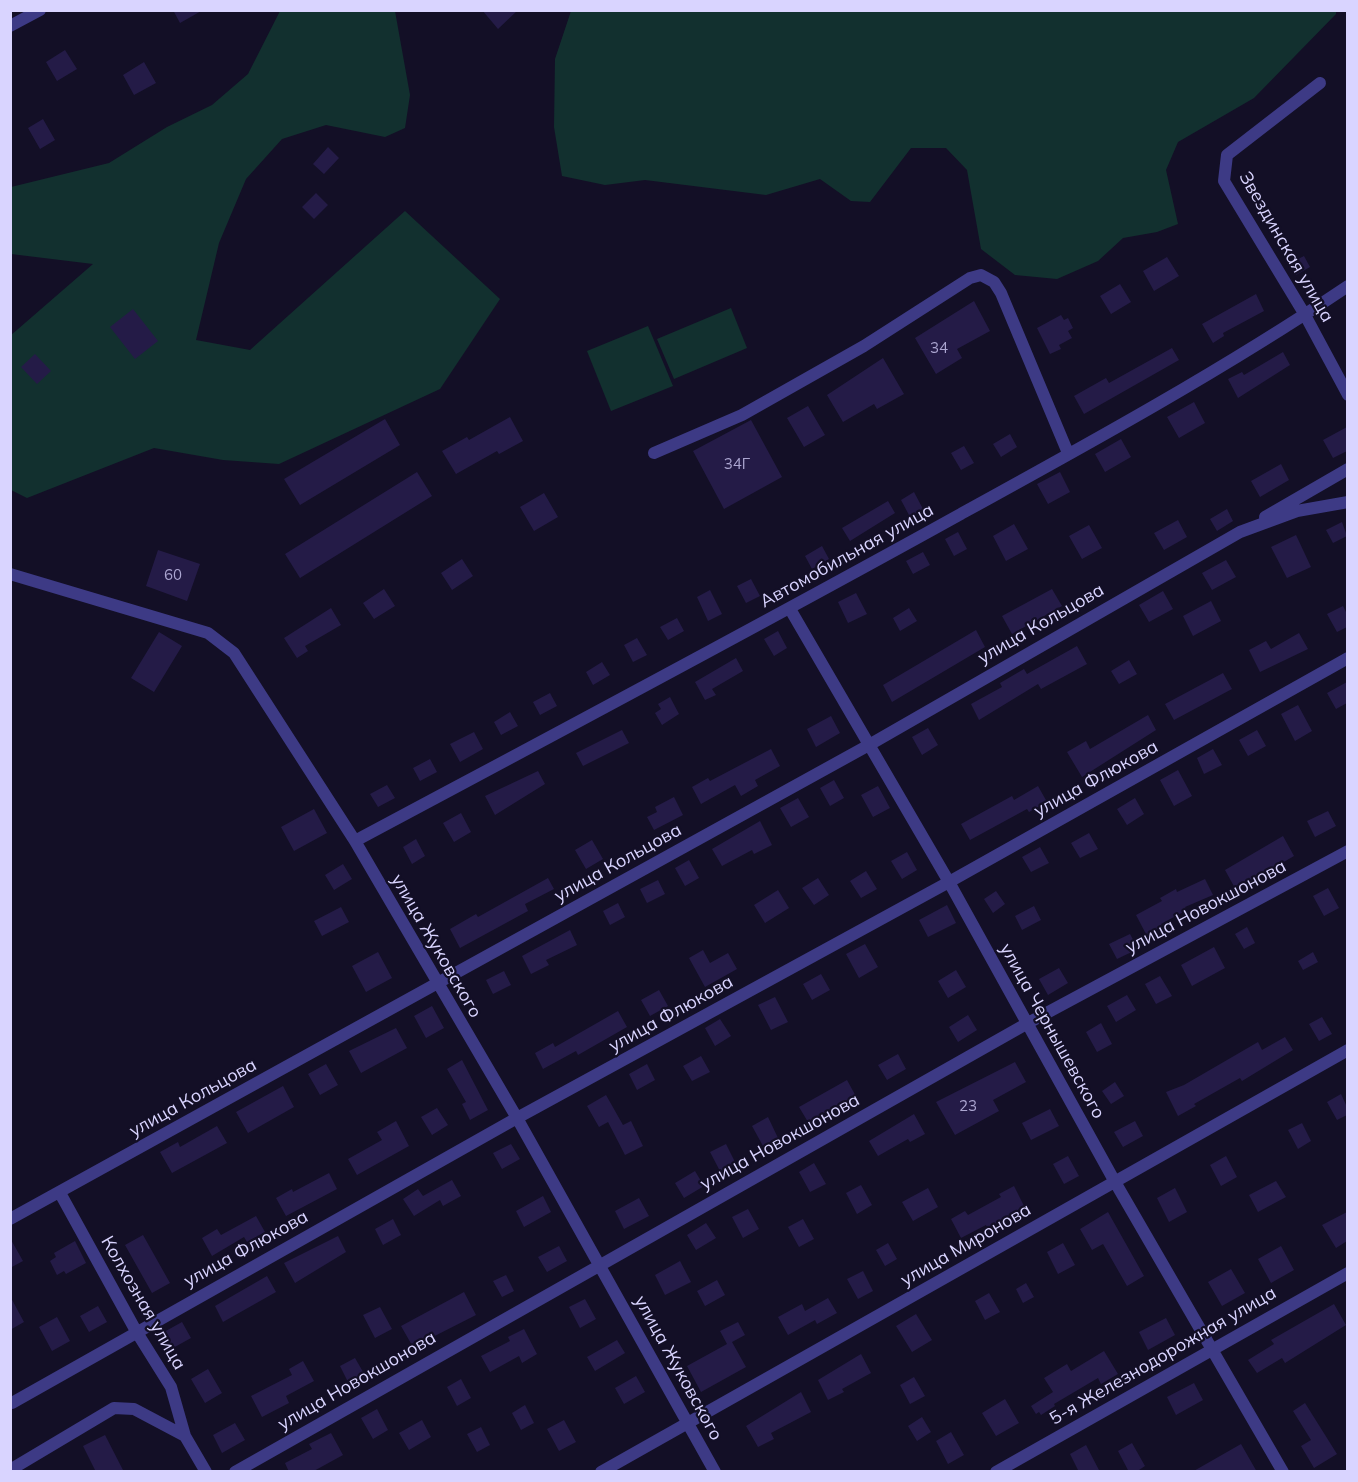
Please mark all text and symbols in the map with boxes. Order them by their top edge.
street label: Звездинская улица [1234,168,1338,326]
house number: 34 [930,339,948,357]
house number: 34Г [724,455,750,473]
street label: Автомобильная улица [756,499,938,613]
house number: 60 [164,566,182,584]
street label: улица Кольцова [974,579,1108,669]
street label: улица Флюкова [1030,736,1162,822]
street label: улица Кольцова [551,819,685,907]
street label: улица Новокшонова [1122,855,1290,959]
street label: улица Жуковского [386,870,486,1022]
street label: улица Чернышевского [995,940,1109,1122]
street label: улица Флюкова [605,971,737,1057]
street label: улица Кольцова [126,1054,260,1142]
street label: улица Новокшонова [696,1089,864,1195]
house number: 23 [959,1097,977,1115]
street label: улица Миронова [897,1199,1035,1291]
street label: улица Флюкова [180,1206,312,1292]
street label: Колхозная улица [96,1232,190,1374]
street label: 5-я Железнодорожная улица [1046,1282,1280,1430]
street label: улица Жуковского [629,1292,727,1444]
street label: улица Новокшонова [274,1327,440,1435]

